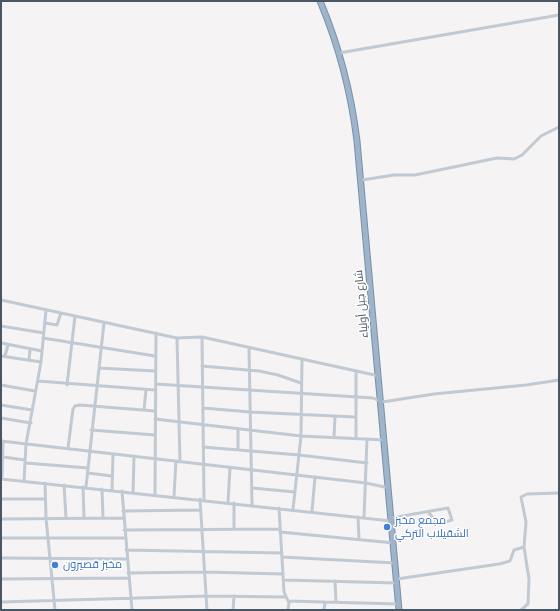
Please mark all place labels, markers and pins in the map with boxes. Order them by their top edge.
place label: مجمع مخبز الشقيلاب التركي [395,514,469,540]
marker: مجمع مخبز الشقيلاب التركي [382,522,392,532]
place label: مخبز قصيرون [63,558,122,572]
marker: مخبز قصيرون [50,560,60,570]

